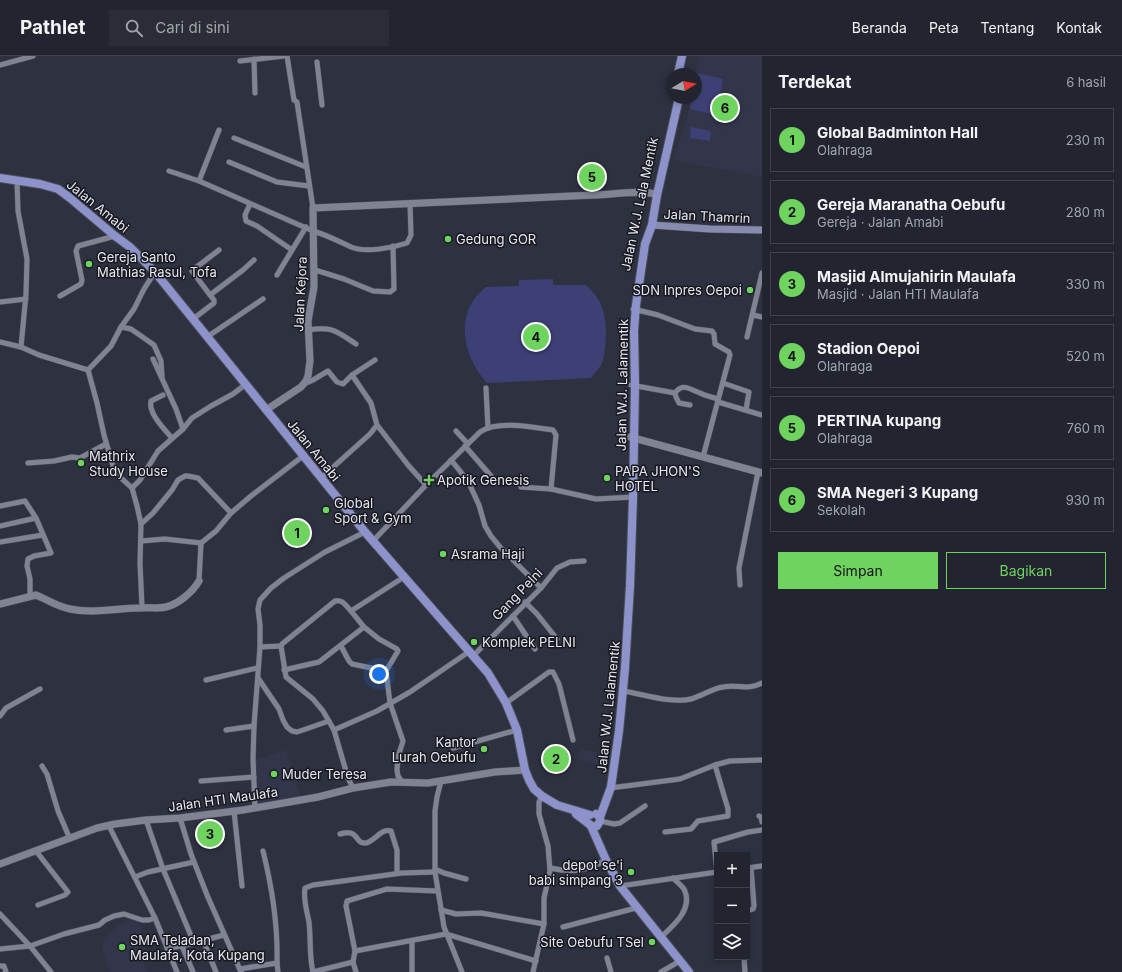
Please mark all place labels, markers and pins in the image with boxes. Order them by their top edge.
pin: 6 [712,93,738,123]
pin: 5 [579,162,605,192]
place label: Gedung GOR [456,231,536,247]
marker: Gedung GOR [443,234,453,244]
place label: Gereja Santo Mathias Rasul, Tofa [97,249,217,280]
marker: Gereja Santo Mathias Rasul, Tofa [84,259,94,269]
place label: SDN Inpres Oepoi [632,282,742,298]
marker: SDN Inpres Oepoi [745,285,755,295]
pin: 4 [523,322,549,352]
place label: Mathrix Study House [89,448,168,479]
marker: Mathrix Study House [76,458,86,468]
place label: PAPA JHON'S HOTEL [615,463,700,494]
place label: Apotik Genesis [437,472,529,488]
marker: PAPA JHON'S HOTEL [602,473,612,483]
marker: Apotik Genesis [424,475,434,485]
place label: Global Sport & Gym [334,495,412,526]
marker: Global Sport & Gym [321,505,331,515]
pin: 1 [284,518,310,548]
place label: Asrama Haji [451,546,525,562]
marker: Asrama Haji [438,549,448,559]
place label: Komplek PELNI [482,634,576,650]
marker: Komplek PELNI [469,637,479,647]
place label: Kantor Lurah Oebufu [392,734,476,765]
marker: Kantor Lurah Oebufu [479,744,489,754]
pin: 2 [543,744,569,774]
place label: Muder Teresa [282,766,367,782]
marker: Muder Teresa [269,769,279,779]
pin: 3 [197,819,223,849]
place label: depot se'i babi simpang 3 [529,857,623,888]
marker: depot se'i babi simpang 3 [626,867,636,877]
place label: SMA Teladan, Maulafa, Kota Kupang [130,932,265,963]
place label: Site Oebufu TSel [540,934,644,950]
marker: Site Oebufu TSel [647,937,657,947]
marker: SMA Teladan, Maulafa, Kota Kupang [117,942,127,952]

